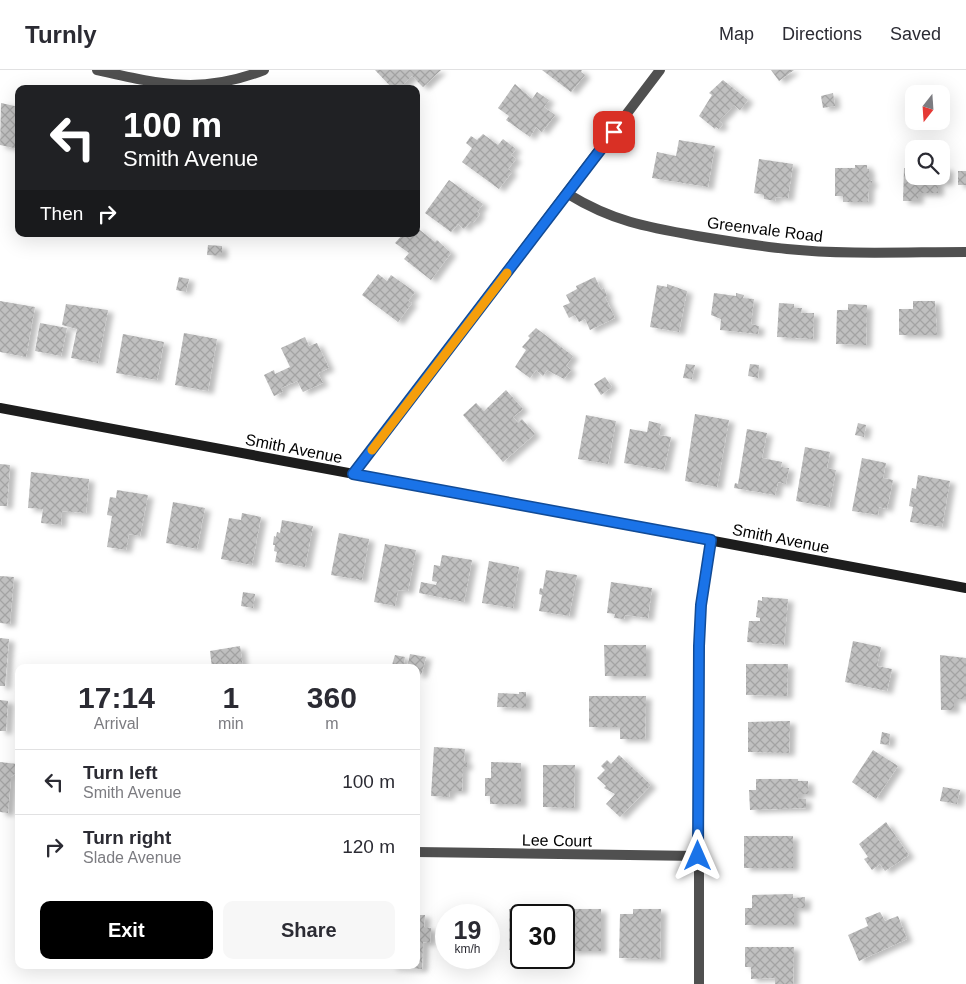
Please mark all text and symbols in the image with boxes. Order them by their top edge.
text: Turnly [25,21,97,48]
text: Map [719,24,754,44]
text: Directions [782,24,862,44]
text: Saved [890,24,941,44]
north arrow [905,85,950,130]
map controls [905,85,950,185]
icon: left [40,105,105,170]
text: 100 m [123,105,222,144]
pin [593,111,635,153]
icon: arrive [600,118,628,146]
button: search [905,140,950,185]
text: Smith Avenue [123,146,258,171]
icon: right [93,200,121,228]
text: Then [40,203,83,224]
street label: Greenvale Road [706,214,824,245]
street label: Smith Avenue [244,431,344,466]
street label: Smith Avenue [731,521,831,556]
text: 17:14 [78,681,155,714]
text: 1 [222,681,239,714]
text: 360 [307,681,357,714]
text: Arrival [94,715,139,732]
text: min [218,715,244,732]
text: m [325,715,338,732]
text: Turn left [83,762,158,783]
icon: left [40,768,68,796]
text: 100 m [342,771,395,792]
text: Smith Avenue [83,784,181,801]
text: Turn right [83,827,171,848]
position arrow [671,829,723,881]
street label: Lee Court [522,831,593,850]
icon: right [40,833,68,861]
text: 120 m [342,836,395,857]
text: Slade Avenue [83,849,181,866]
button: Exit [40,901,213,959]
button: Share [223,901,395,959]
speed limit sign: 30 [510,904,575,969]
text: 19 [454,916,481,944]
text: km/h [454,942,481,956]

